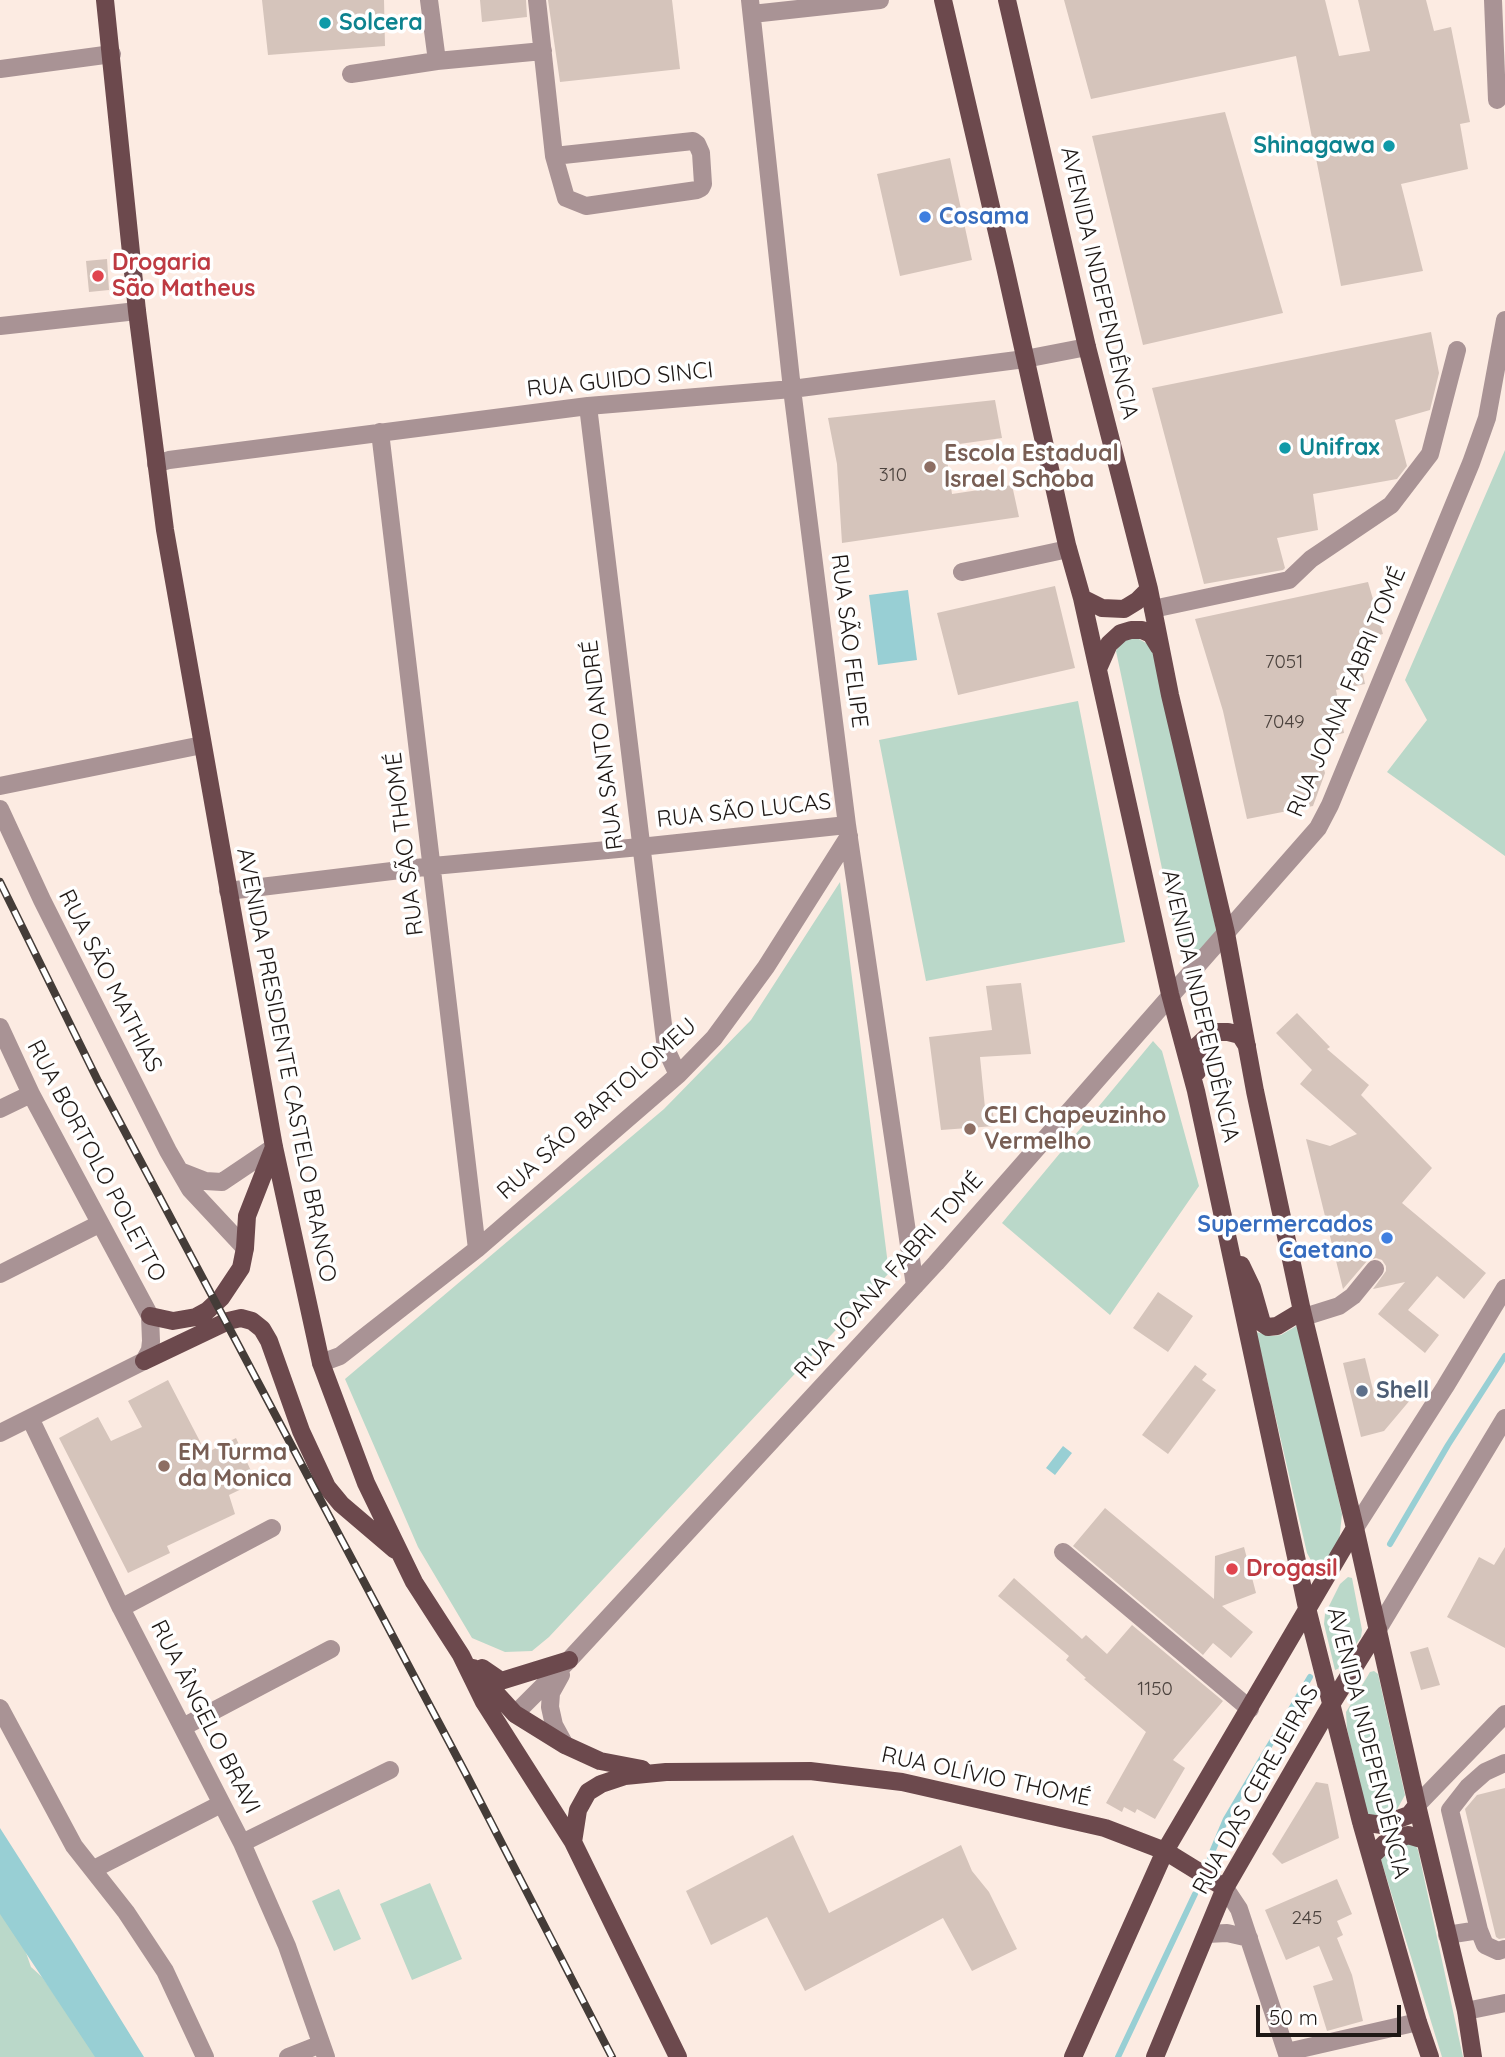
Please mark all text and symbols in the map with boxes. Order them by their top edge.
place label: Solcera [339,9,423,37]
marker: Solcera [317,15,333,31]
place label: Shinagawa [1253,132,1375,160]
marker: Shinagawa [1381,138,1397,154]
street label: AVENIDA INDEPENDÊNCIA [1054,144,1144,422]
place label: Cosama [939,203,1029,231]
marker: Cosama [917,209,933,225]
place label: Drogaria São Matheus [112,249,255,303]
marker: Drogaria São Matheus [90,268,106,284]
street label: RUA GUIDO SINCI [525,356,715,404]
place label: Unifrax [1299,434,1380,462]
place label: Escola Estadual Israel Schoba [944,440,1119,494]
marker: Unifrax [1277,440,1293,456]
marker: Escola Estadual Israel Schoba [922,459,938,475]
house number: 310 [879,464,907,486]
street label: RUA SÃO FELIPE [825,552,873,730]
street label: RUA JOANA FABRI TOMÉ [1282,563,1412,821]
street label: RUA SANTO ANDRÉ [576,639,630,851]
house number: 7051 [1265,651,1303,673]
house number: 7049 [1263,711,1305,733]
street label: RUA SÃO THOMÉ [380,751,430,937]
street label: RUA SÃO LUCAS [655,788,833,834]
street label: AVENIDA PRESIDENTE CASTELO BRANCO [230,845,342,1285]
street label: AVENIDA INDEPENDÊNCIA [1155,867,1245,1145]
street label: RUA SÃO MATHIAS [52,885,168,1077]
street label: RUA SÃO BARTOLOMEU [492,1012,702,1206]
street label: RUA BORTOLO POLETTO [21,1036,171,1286]
place label: CEI Chapeuzinho Vermelho [984,1102,1166,1156]
marker: CEI Chapeuzinho Vermelho [962,1121,978,1137]
street label: RUA JOANA FABRI TOMÉ [789,1167,989,1385]
place label: Supermercados Caetano [1197,1211,1373,1265]
marker: Supermercados Caetano [1379,1230,1395,1246]
place label: Shell [1376,1377,1429,1405]
marker: Shell [1354,1383,1370,1399]
place label: EM Turma da Monica [178,1439,292,1493]
marker: EM Turma da Monica [156,1458,172,1474]
place label: Drogasil [1246,1555,1338,1583]
marker: Drogasil [1224,1561,1240,1577]
street label: AVENIDA INDEPENDÊNCIA [1321,1604,1415,1882]
street label: RUA ÂNGELO BRAVI [144,1616,266,1818]
house number: 1150 [1137,1678,1173,1700]
street label: RUA DAS CEREJEIRAS [1187,1681,1325,1899]
street label: RUA OLÍVIO THOMÉ [879,1741,1093,1813]
house number: 245 [1292,1907,1322,1929]
scale bar [1260,1990,1405,2034]
text: 50 m [1269,2004,1318,2030]

